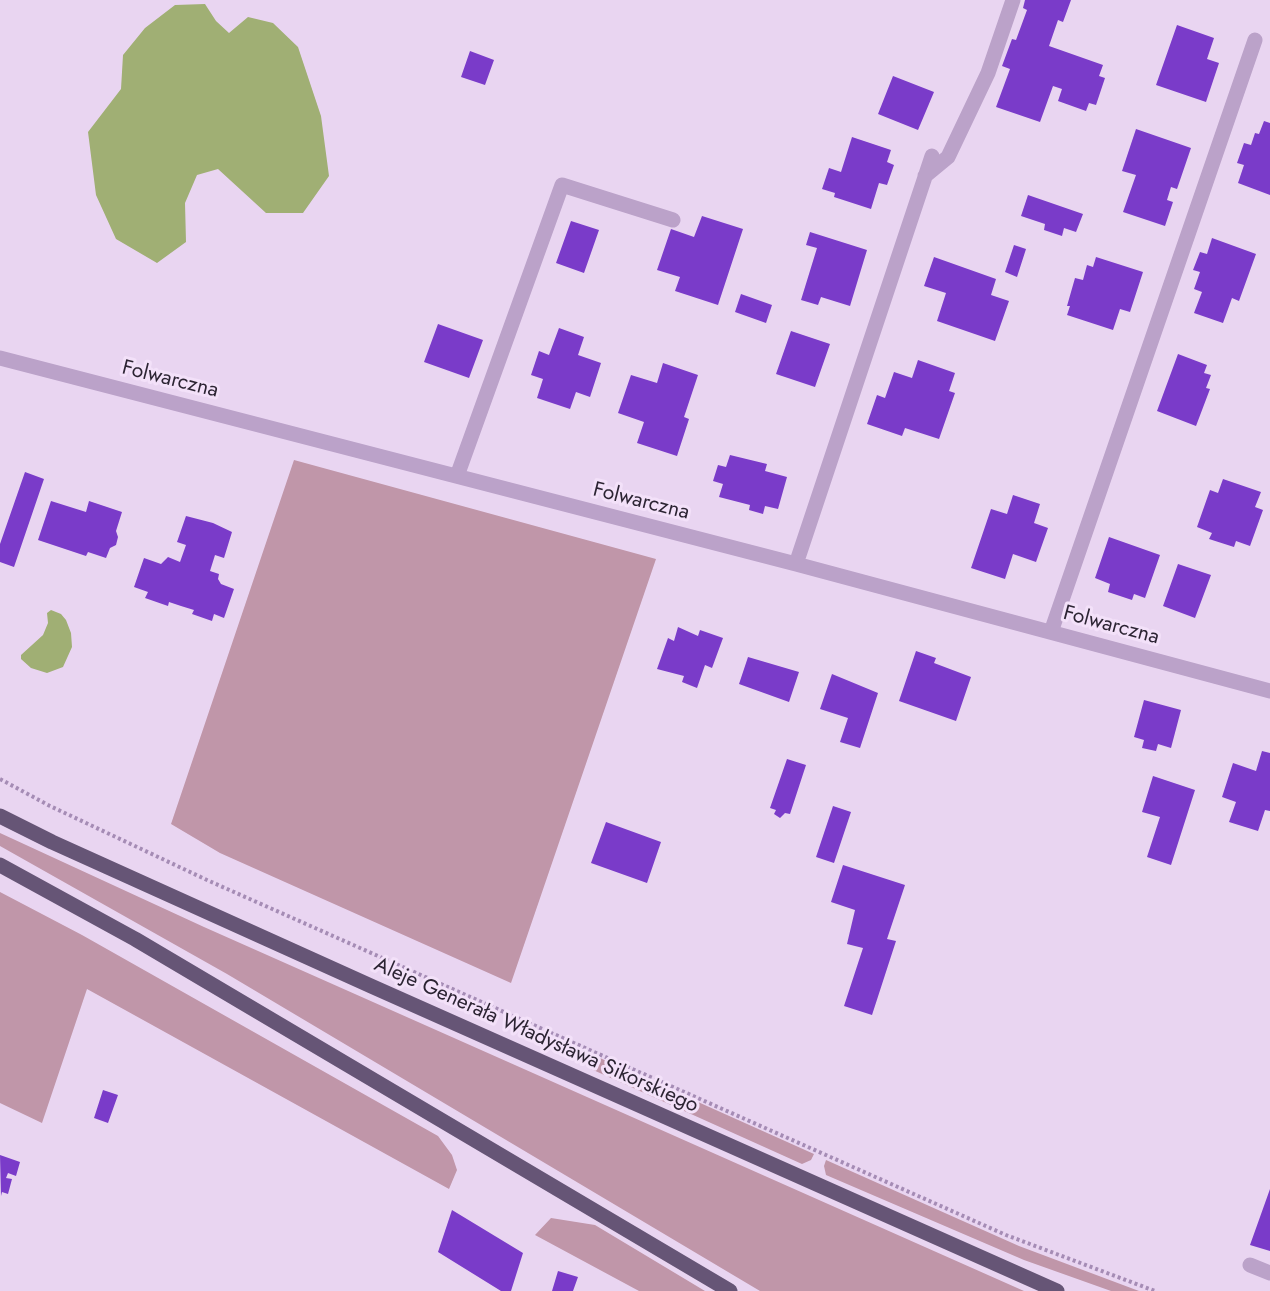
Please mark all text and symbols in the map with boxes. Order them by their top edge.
street label: Folwarczna [119,356,221,404]
street label: Folwarczna [590,478,692,526]
street label: Folwarczna [1060,601,1162,651]
street label: Aleje Generała Władysława Sikorskiego [370,953,702,1119]

